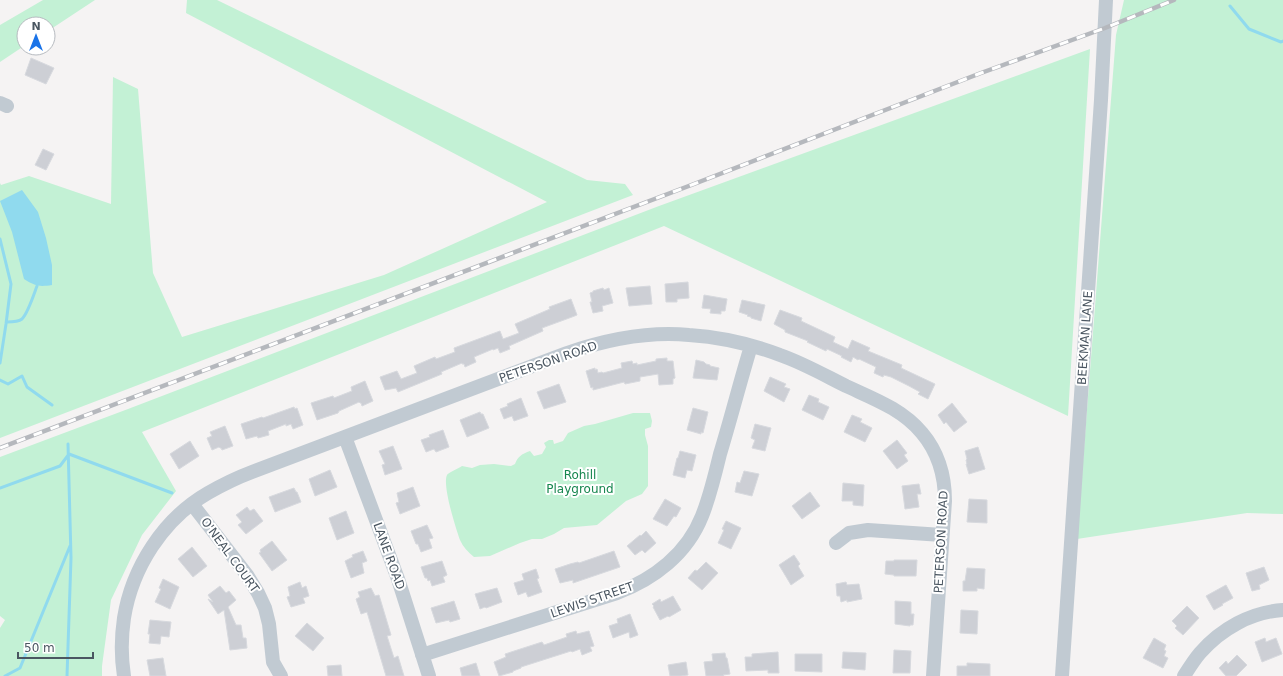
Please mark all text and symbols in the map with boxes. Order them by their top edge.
north arrow [16,16,56,56]
text: N [31,20,41,33]
street label: BEEKMAN LANE [1075,290,1095,386]
street label: PETERSON ROAD [497,339,599,385]
park label: Rohill Playground [546,468,614,496]
street label: PETERSON ROAD [931,490,951,594]
street label: O'NEAL COURT [198,515,262,596]
street label: LANE ROAD [370,520,408,592]
street label: LEWIS STREET [549,579,636,621]
scale bar [18,634,93,660]
text: 50 m [24,641,55,655]

